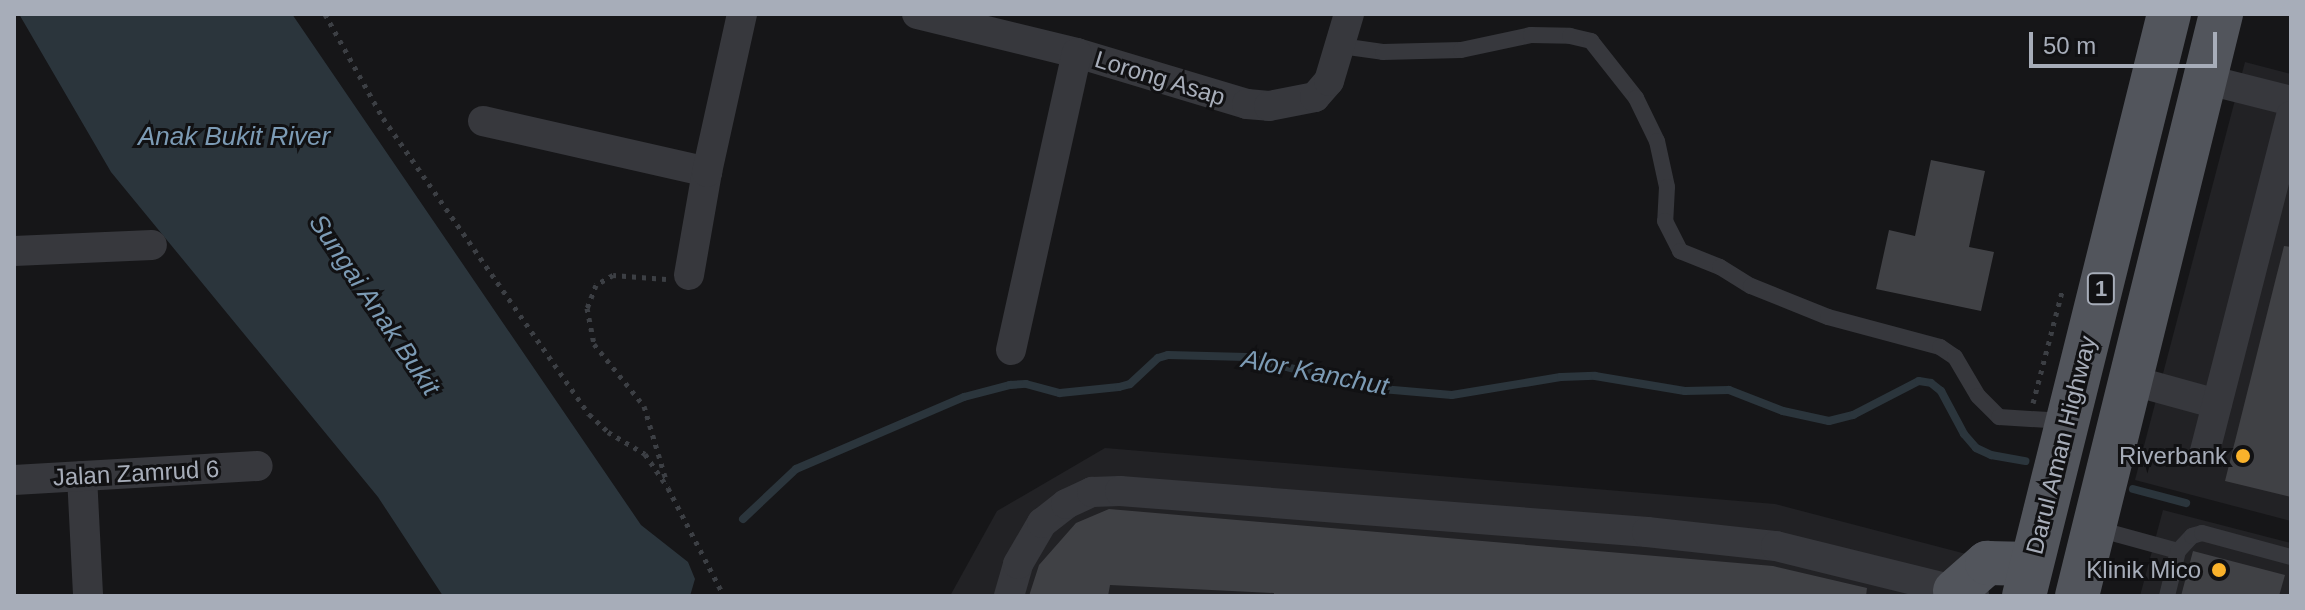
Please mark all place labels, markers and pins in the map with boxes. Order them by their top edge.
place label: Riverbank [2119,442,2227,470]
marker: Riverbank [2234,447,2252,465]
place label: Klinik Mico [2086,556,2201,584]
marker: Klinik Mico [2208,559,2230,581]

